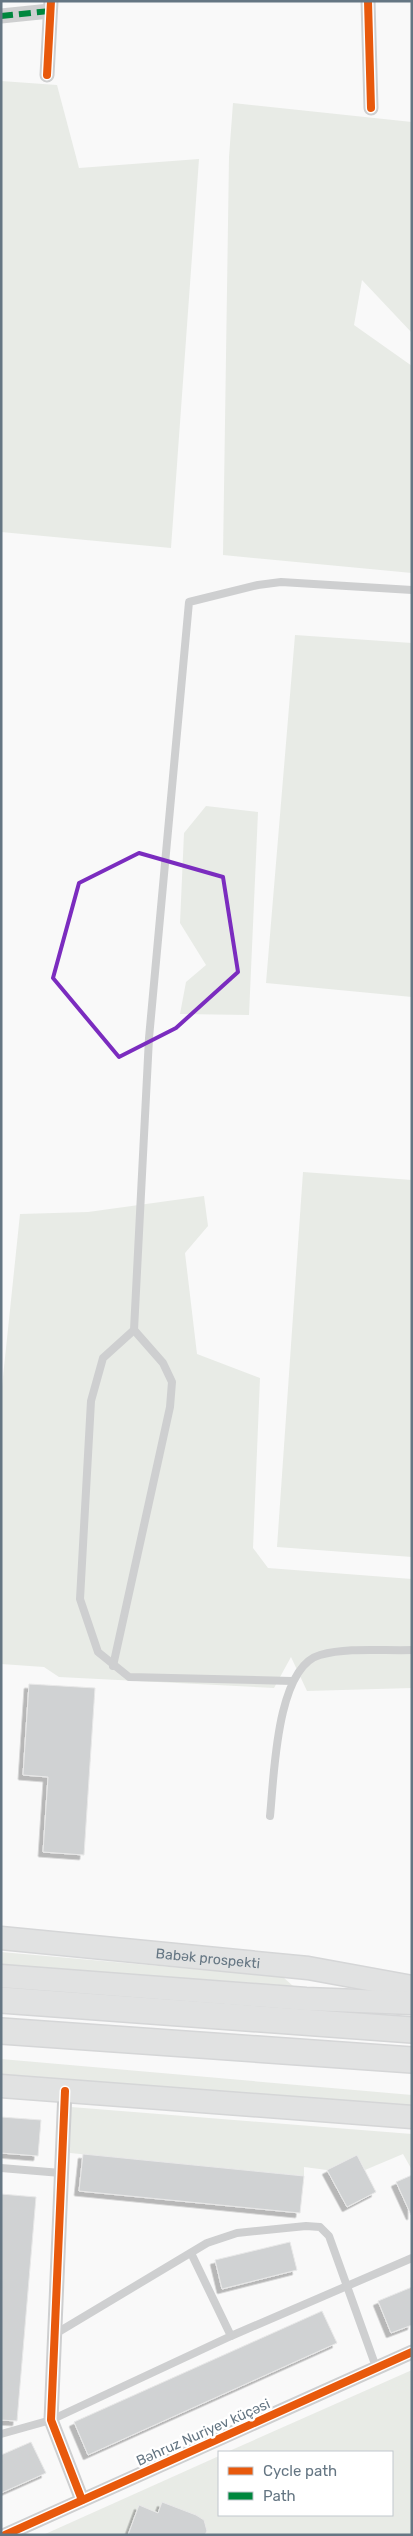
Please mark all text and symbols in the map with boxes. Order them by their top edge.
street label: Babək prospekti [155,1945,261,1972]
street label: Bəhruz Nuriyev küçəsi [134,2395,273,2470]
legend [218,2451,393,2516]
text: Cycle path [263,2462,337,2480]
text: Path [263,2487,296,2505]

